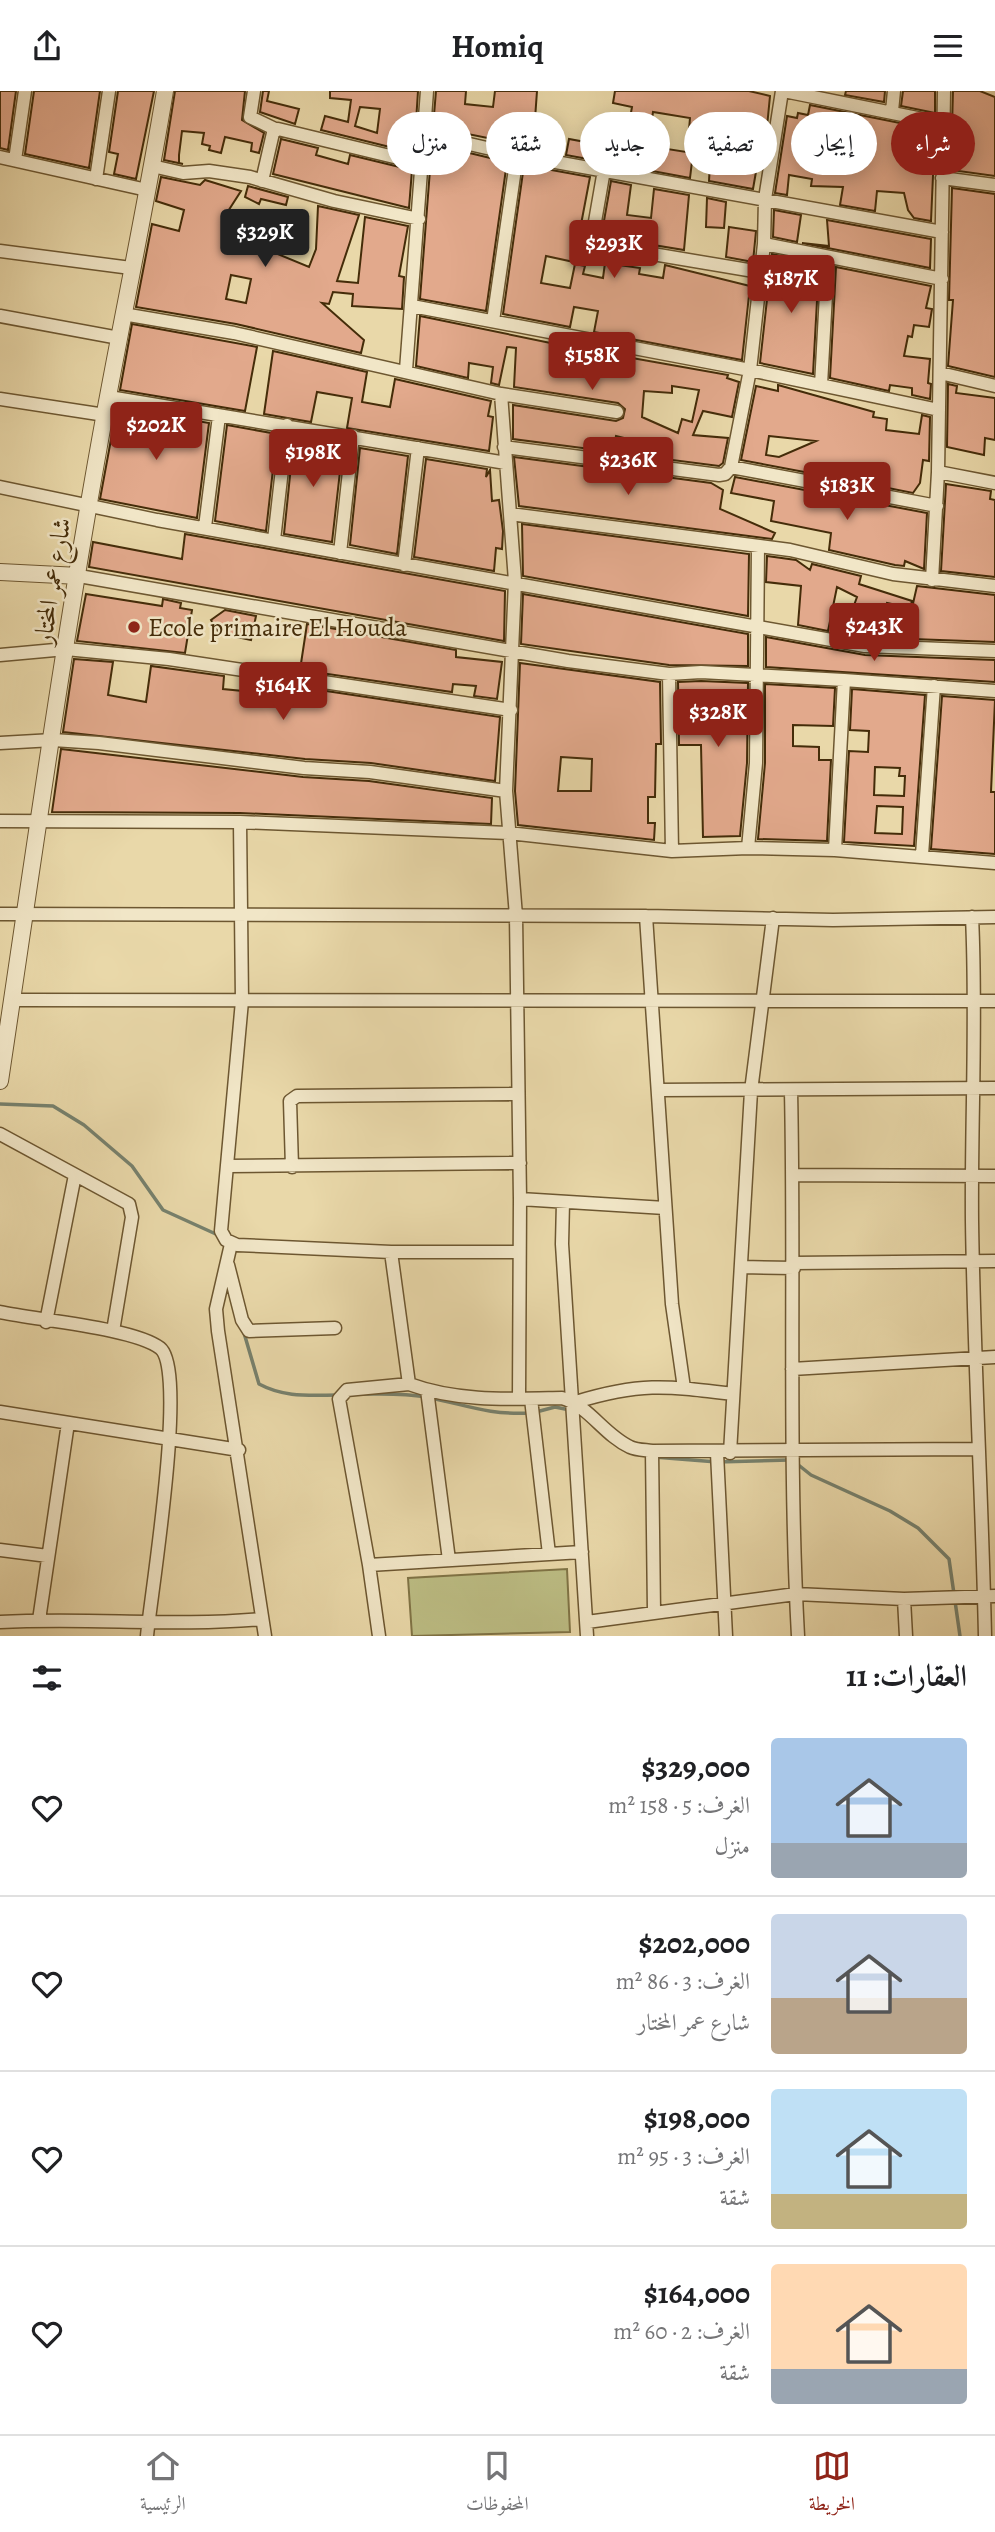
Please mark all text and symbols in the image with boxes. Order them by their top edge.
text: Homiq [451,24,544,68]
icon: share [28,27,66,65]
icon: menu [929,27,967,65]
chip: منزل [387,112,472,175]
chip: شقة [486,112,566,175]
chip: جديد [580,112,670,175]
chip: تصفية [684,112,777,175]
chip: إيجار [791,112,877,175]
chip: شراء [891,112,975,175]
pin: $329K [216,209,314,269]
text: $329K [236,216,294,247]
pin: $293K [565,221,663,280]
text: $293K [585,227,643,258]
pin: $187K [742,255,840,315]
text: $187K [764,262,818,293]
pin: $158K [543,333,641,392]
text: $158K [565,339,619,370]
pin: $202K [107,403,205,462]
text: $202K [126,409,186,440]
pin: $198K [264,429,362,489]
text: $198K [285,436,341,467]
pin: $236K [579,437,677,497]
text: $236K [599,444,657,475]
pin: $183K [798,463,896,522]
text: $183K [820,469,875,500]
street label: شارع عمر المختار [25,515,84,650]
pin: $243K [825,603,923,663]
place label: Ecole primaire El Houda [148,610,407,645]
text: $243K [845,610,903,641]
marker: Ecole primaire El Houda [126,619,142,635]
pin: $164K [234,663,332,722]
text: $164K [255,669,311,700]
pin: $328K [669,689,767,749]
text: $328K [689,696,747,727]
text: العقارات: 11 [846,1656,967,1696]
icon: filters [28,1659,66,1697]
text: $329,000 [641,1747,750,1787]
icon: home [827,1766,911,1850]
icon: heart [28,1789,66,1827]
text: الغرف: 5 · 158 m² [608,1790,750,1821]
text: منزل [715,1831,750,1862]
text: $202,000 [639,1923,750,1963]
icon: home [827,1942,911,2026]
icon: heart [28,1965,66,2003]
text: الغرف: 3 · 86 m² [616,1966,750,1997]
text: شارع عمر المختار [637,2007,750,2038]
text: $198,000 [644,2098,750,2138]
icon: home [827,2117,911,2201]
icon: heart [28,2140,66,2178]
text: الغرف: 3 · 95 m² [617,2141,750,2172]
text: شقة [720,2182,750,2213]
text: $164,000 [644,2273,750,2313]
icon: home [827,2292,911,2376]
icon: heart [28,2315,66,2353]
text: الغرف: 2 · 60 m² [613,2316,750,2347]
text: شقة [720,2357,750,2388]
tab: الرئيسية [140,2447,186,2522]
tab: المحفوظات [466,2447,529,2522]
tab: الخريطة [809,2447,855,2522]

